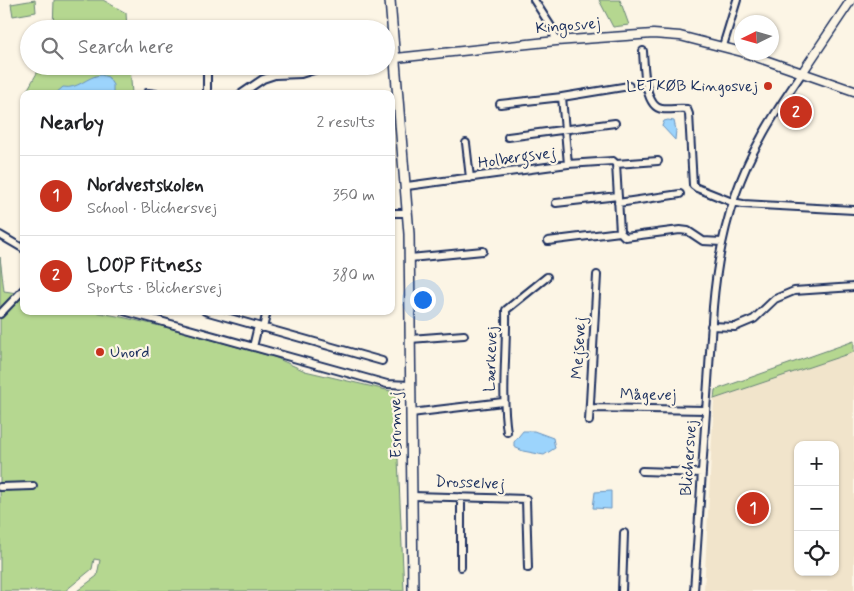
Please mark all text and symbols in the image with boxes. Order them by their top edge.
street label: Kingosvej [535,13,601,40]
north arrow [734,15,779,60]
search box [20,20,395,75]
icon: search [38,34,66,62]
text: Search here [78,35,174,60]
place label: LETKØB Kingosvej [626,76,758,97]
marker: LETKØB Kingosvej [762,80,774,92]
pin: 2 [780,93,812,131]
text: Nearby [40,109,104,137]
text: 2 results [317,112,375,133]
street label: Holbergsvej [477,142,557,175]
text: Nordvestskolen [87,173,204,198]
text: 1 [52,185,60,206]
text: 350 m [333,185,375,206]
text: School · Blichersvej [87,198,217,219]
text: LOOP Fitness [87,253,202,278]
text: 2 [52,265,60,286]
text: 380 m [332,265,375,286]
text: Sports · Blichersvej [87,278,222,299]
your location [410,287,436,313]
street label: Mejsevej [567,316,591,380]
street label: Lærkevej [479,326,503,392]
place label: Unord [110,342,150,363]
marker: Unord [94,346,106,358]
street label: Mågevej [620,384,676,406]
street label: Esrumvej [385,392,407,458]
street label: Blichersvej [676,419,702,497]
map controls [794,441,839,576]
button: + [794,441,839,486]
street label: Drosselvej [435,471,505,495]
button: − [794,486,839,531]
pin: 1 [737,489,769,527]
button: locate [794,531,839,576]

